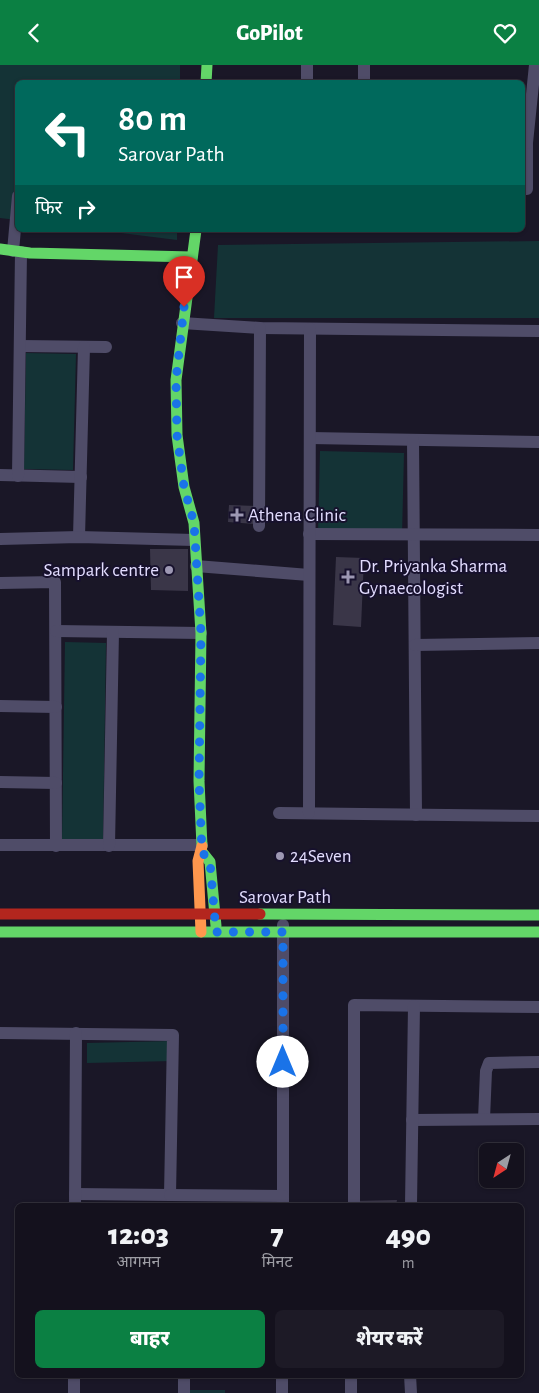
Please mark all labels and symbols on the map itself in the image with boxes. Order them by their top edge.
pin [163,256,205,307]
place label: Athena Clinic [248,506,346,525]
marker: Athena Clinic [230,508,244,522]
place label: Dr. Priyanka Sharma Gynaecologist [359,557,508,598]
place label: Sampark centre [44,561,159,580]
marker: Sampark centre [163,564,175,576]
marker: Dr. Priyanka Sharma Gynaecologist [341,570,355,584]
place label: 24Seven [290,847,351,866]
marker: 24Seven [274,850,286,862]
street label: Sarovar Path [239,888,331,907]
position arrow [256,1035,308,1087]
north arrow [479,1143,524,1187]

